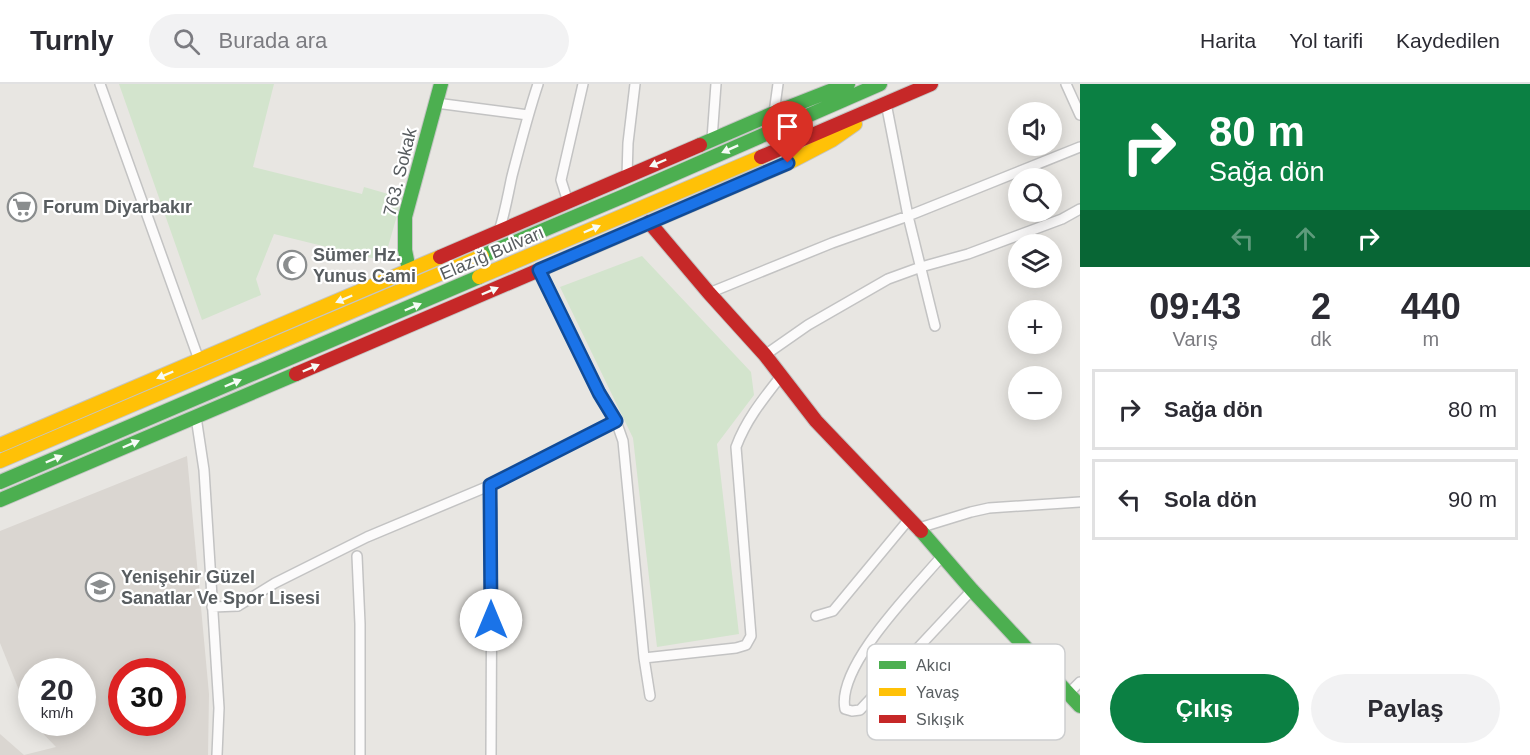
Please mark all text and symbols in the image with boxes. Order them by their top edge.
search box [149,14,569,68]
text: Turnly [30,25,113,56]
icon: search [170,25,203,58]
text: Burada ara [218,28,327,53]
text: Harita [1200,29,1256,52]
text: Yol tarifi [1289,29,1363,52]
text: Kaydedilen [1396,29,1500,52]
pin [762,101,813,163]
map controls [1008,102,1062,420]
button: sound [1008,102,1062,156]
icon: right [1110,108,1188,186]
text: 80 m [1209,108,1305,155]
icon: arrive [771,110,804,143]
street label: 763. Sokak [379,125,421,218]
one-way arrow [721,145,739,155]
text: Sağa dön [1209,157,1325,187]
one-way arrow [649,159,667,168]
button: search [1008,168,1062,222]
supermarket icon: Forum Diyarbakır [6,191,38,223]
place label: Forum Diyarbakır [43,197,192,217]
street label: Elazığ Bulvarı [437,222,547,284]
icon: left [1226,222,1259,255]
icon: ahead [1289,222,1322,255]
icon: right [1352,222,1385,255]
one-way arrow [583,225,600,234]
button: layers [1008,234,1062,288]
place label: Sümer Hz. Yunus Cami [313,245,416,286]
mosque icon: Sümer Hz. Yunus Cami [276,249,308,281]
one-way arrow [481,286,499,296]
text: 09:43 [1149,286,1241,327]
text: 2 [1311,286,1331,327]
text: 440 [1401,286,1461,327]
one-way arrow [335,295,353,304]
button: + [1008,300,1062,354]
one-way arrow [404,302,421,311]
text: Varış [1173,328,1218,350]
text: dk [1310,328,1332,350]
text: m [1422,328,1439,350]
one-way arrow [302,363,319,372]
button: − [1008,366,1062,420]
one-way arrow [155,370,173,380]
one-way arrow [225,378,243,388]
icon: right [1113,393,1146,426]
text: Sağa dön [1164,397,1263,422]
text: 80 m [1448,397,1497,422]
one-way arrow [123,439,141,449]
one-way arrow [45,454,63,463]
icon: left [1113,483,1146,516]
text: Sola dön [1164,487,1257,512]
text: 90 m [1448,487,1497,512]
place label: Yenişehir Güzel Sanatlar Ve Spor Lisesi [121,567,320,608]
school or university icon: Yenişehir Güzel Sanatlar Ve Spor Lisesi [84,571,116,603]
position arrow [459,588,523,652]
legend [867,644,1065,740]
text: Akıcı [916,657,952,674]
speed limit sign: 30 [108,658,186,736]
text: 20 [40,673,74,706]
button: Çıkış [1110,674,1299,743]
button: Paylaş [1311,674,1500,743]
text: Yavaş [916,684,959,701]
text: km/h [41,704,73,721]
text: Sıkışık [916,711,965,728]

